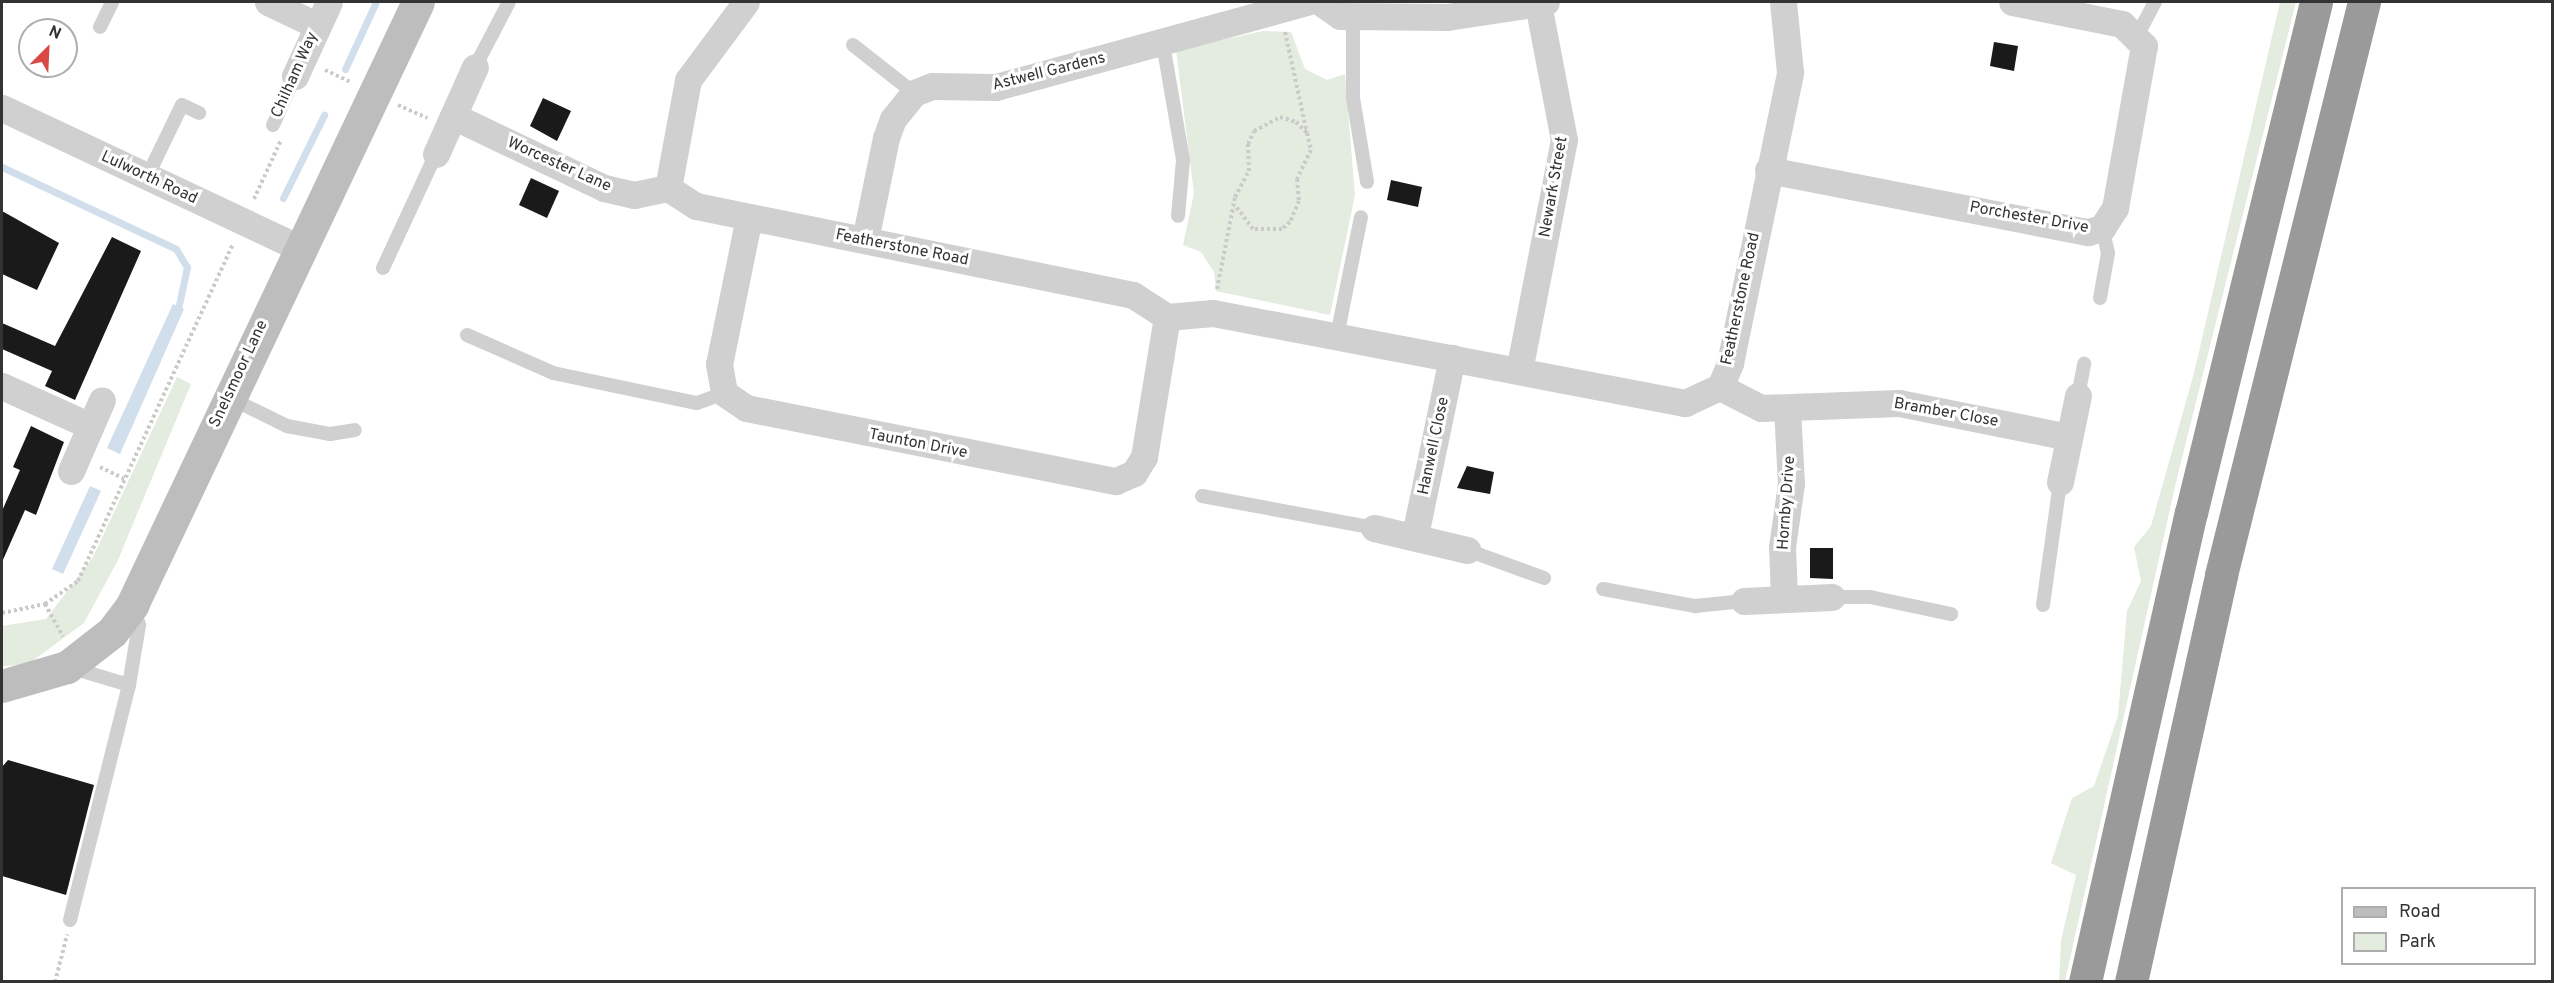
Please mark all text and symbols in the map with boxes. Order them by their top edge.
north arrow [18,18,78,78]
text: N [45,22,64,45]
street label: Chilham Way [267,29,323,121]
street label: Astwell Gardens [991,49,1107,95]
street label: Worcester Lane [504,133,614,197]
street label: Newark Street [1536,135,1572,239]
street label: Lulworth Road [98,147,200,209]
street label: Porchester Drive [1968,198,2090,238]
street label: Featherstone Road [834,226,970,270]
street label: Featherstone Road [1718,231,1764,367]
street label: Snelsmoor Lane [206,317,272,431]
street label: Bramber Close [1892,394,2000,432]
street label: Hanwell Close [1414,395,1454,497]
street label: Taunton Drive [867,425,969,463]
street label: Hornby Drive [1774,455,1800,551]
legend [2341,887,2536,965]
text: Road [2399,901,2441,924]
text: Park [2399,931,2436,954]

